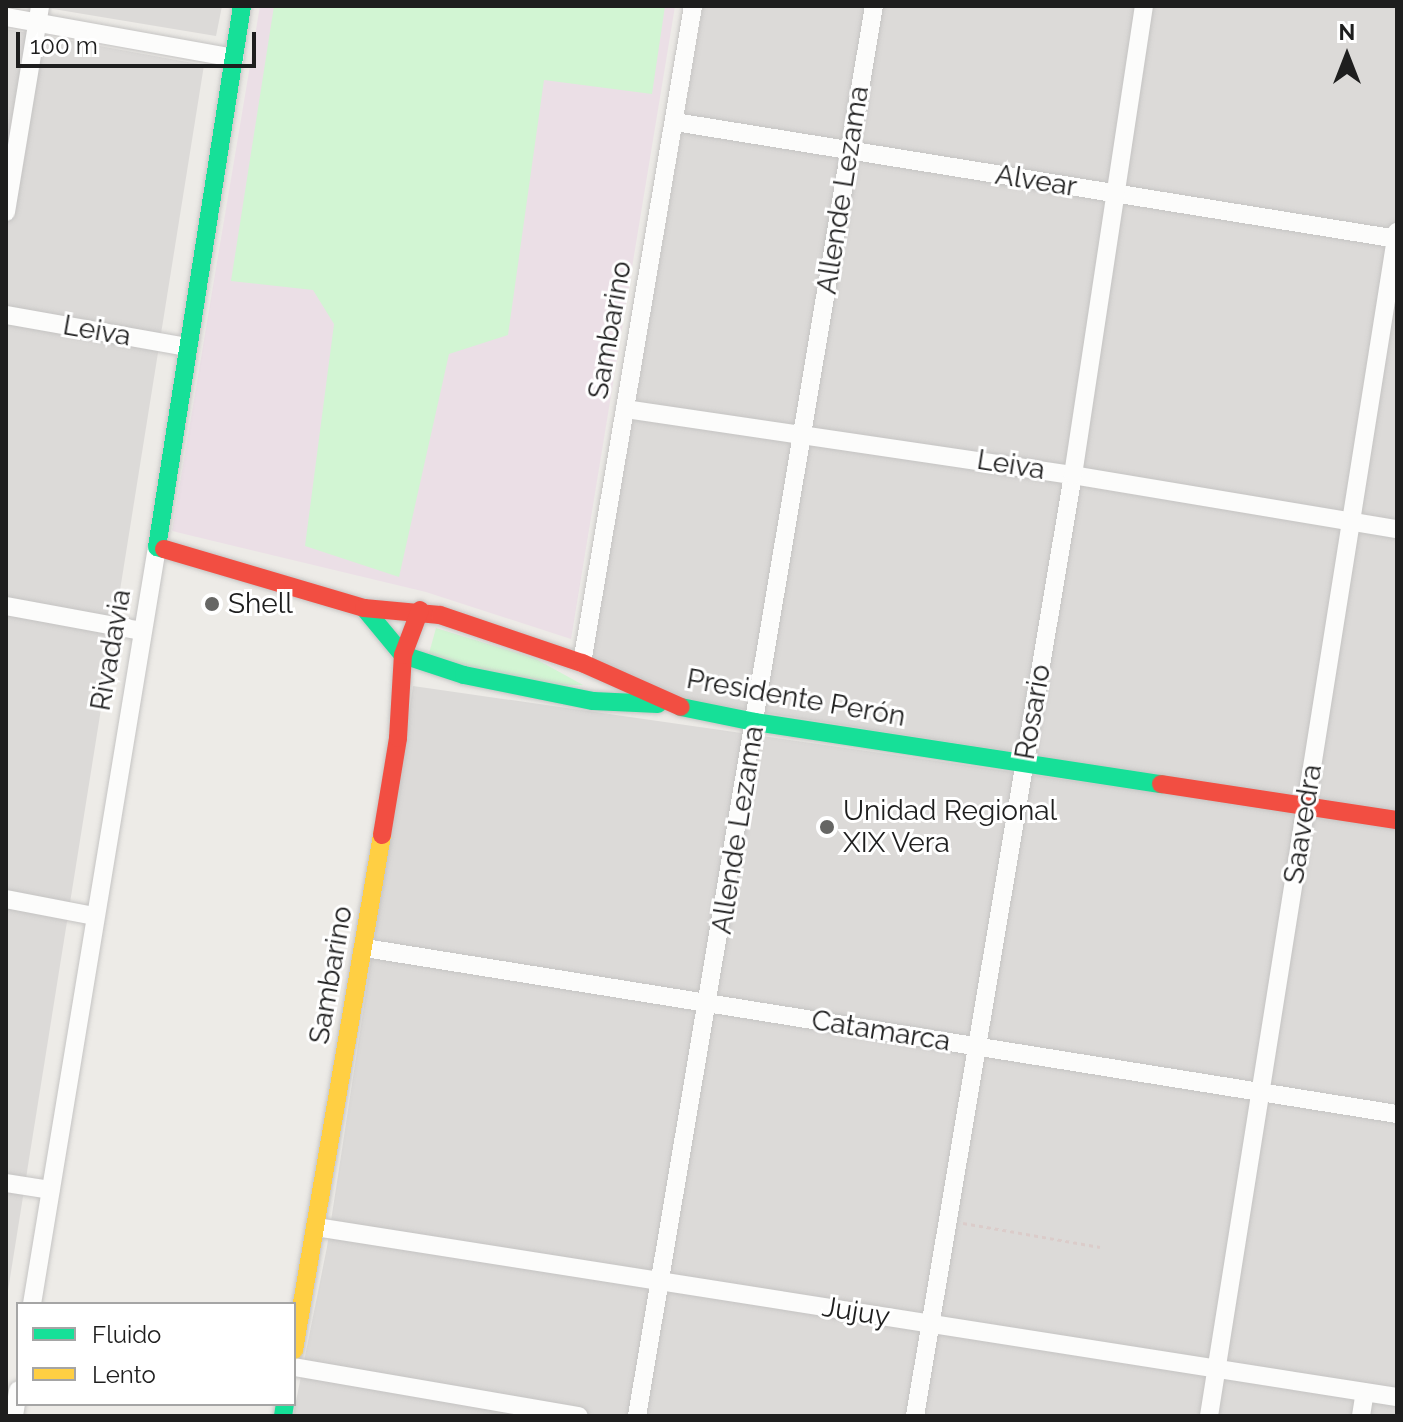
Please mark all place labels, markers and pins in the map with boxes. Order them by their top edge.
place label: Shell [228,587,293,621]
marker: Shell [203,595,221,613]
place label: Unidad Regional XIX Vera [843,794,1057,860]
marker: Unidad Regional XIX Vera [818,818,836,836]

